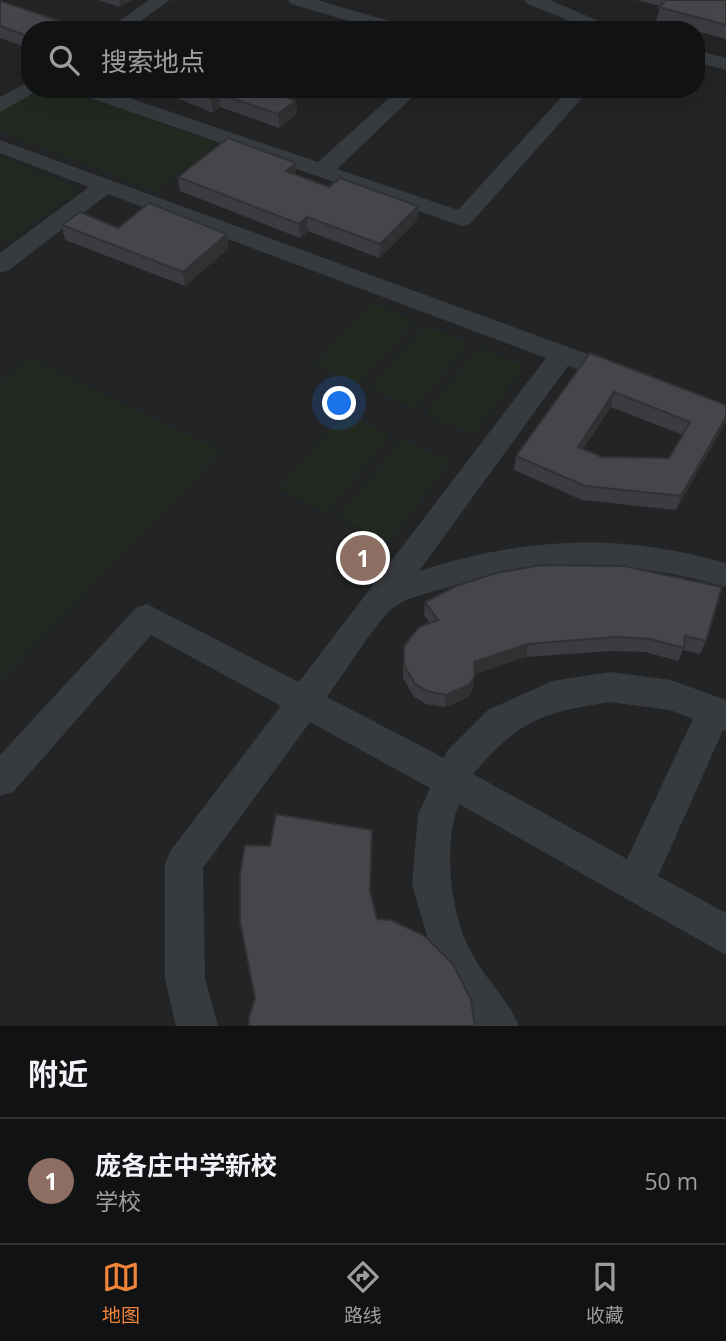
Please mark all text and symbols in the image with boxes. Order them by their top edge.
search box [21,21,705,98]
icon: search [45,41,83,79]
text: 搜索地点 [101,43,205,79]
your location [322,386,356,420]
pin: 1 [340,532,386,584]
text: 附近 [28,1053,88,1094]
text: 庞各庄中学新校 [95,1147,277,1183]
text: 1 [44,1165,58,1197]
text: 50 m [644,1165,698,1197]
text: 学校 [95,1185,141,1217]
tab: 地图 [102,1258,140,1328]
tab: 路线 [344,1258,382,1328]
tab: 收藏 [586,1258,624,1328]

